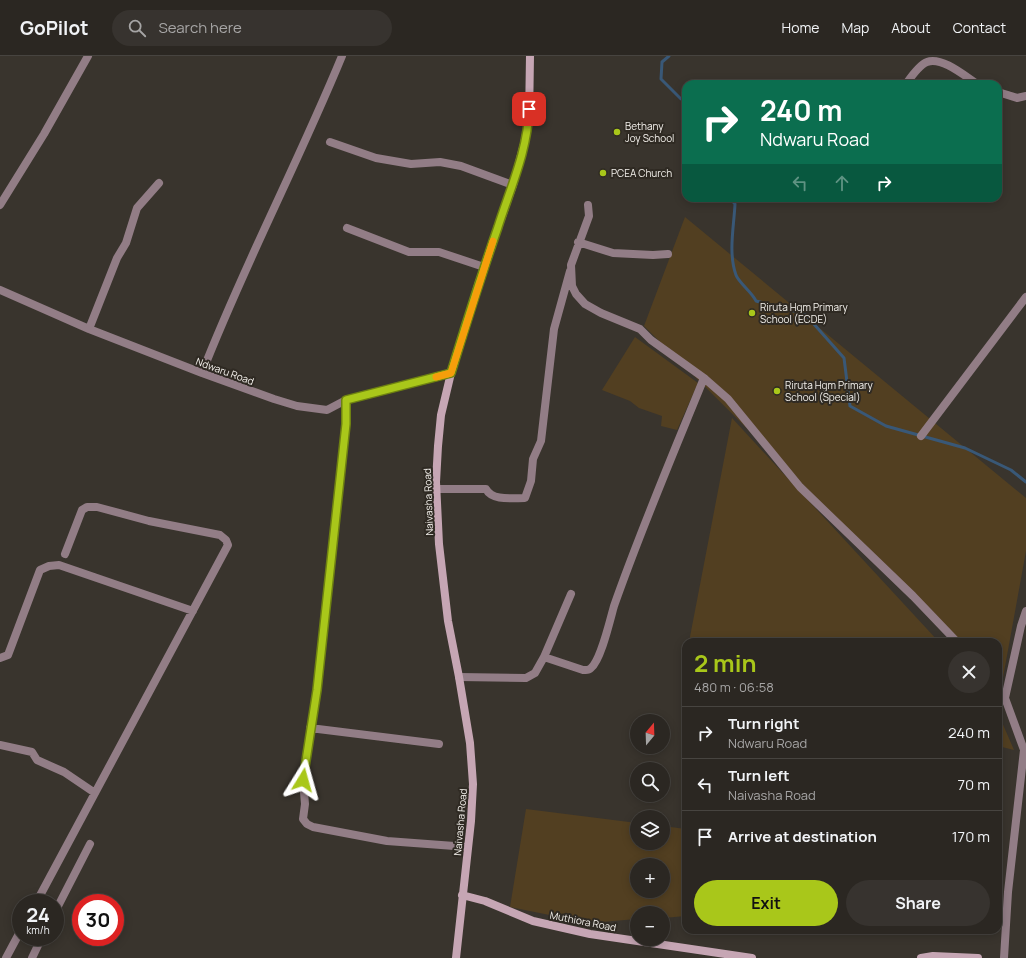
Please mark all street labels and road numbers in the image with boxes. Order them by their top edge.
street label: Ndwaru Road [194,354,256,388]
street label: Naivasha Road [420,468,436,536]
street label: Naivasha Road [450,788,470,856]
street label: Muthiora Road [549,908,617,934]

